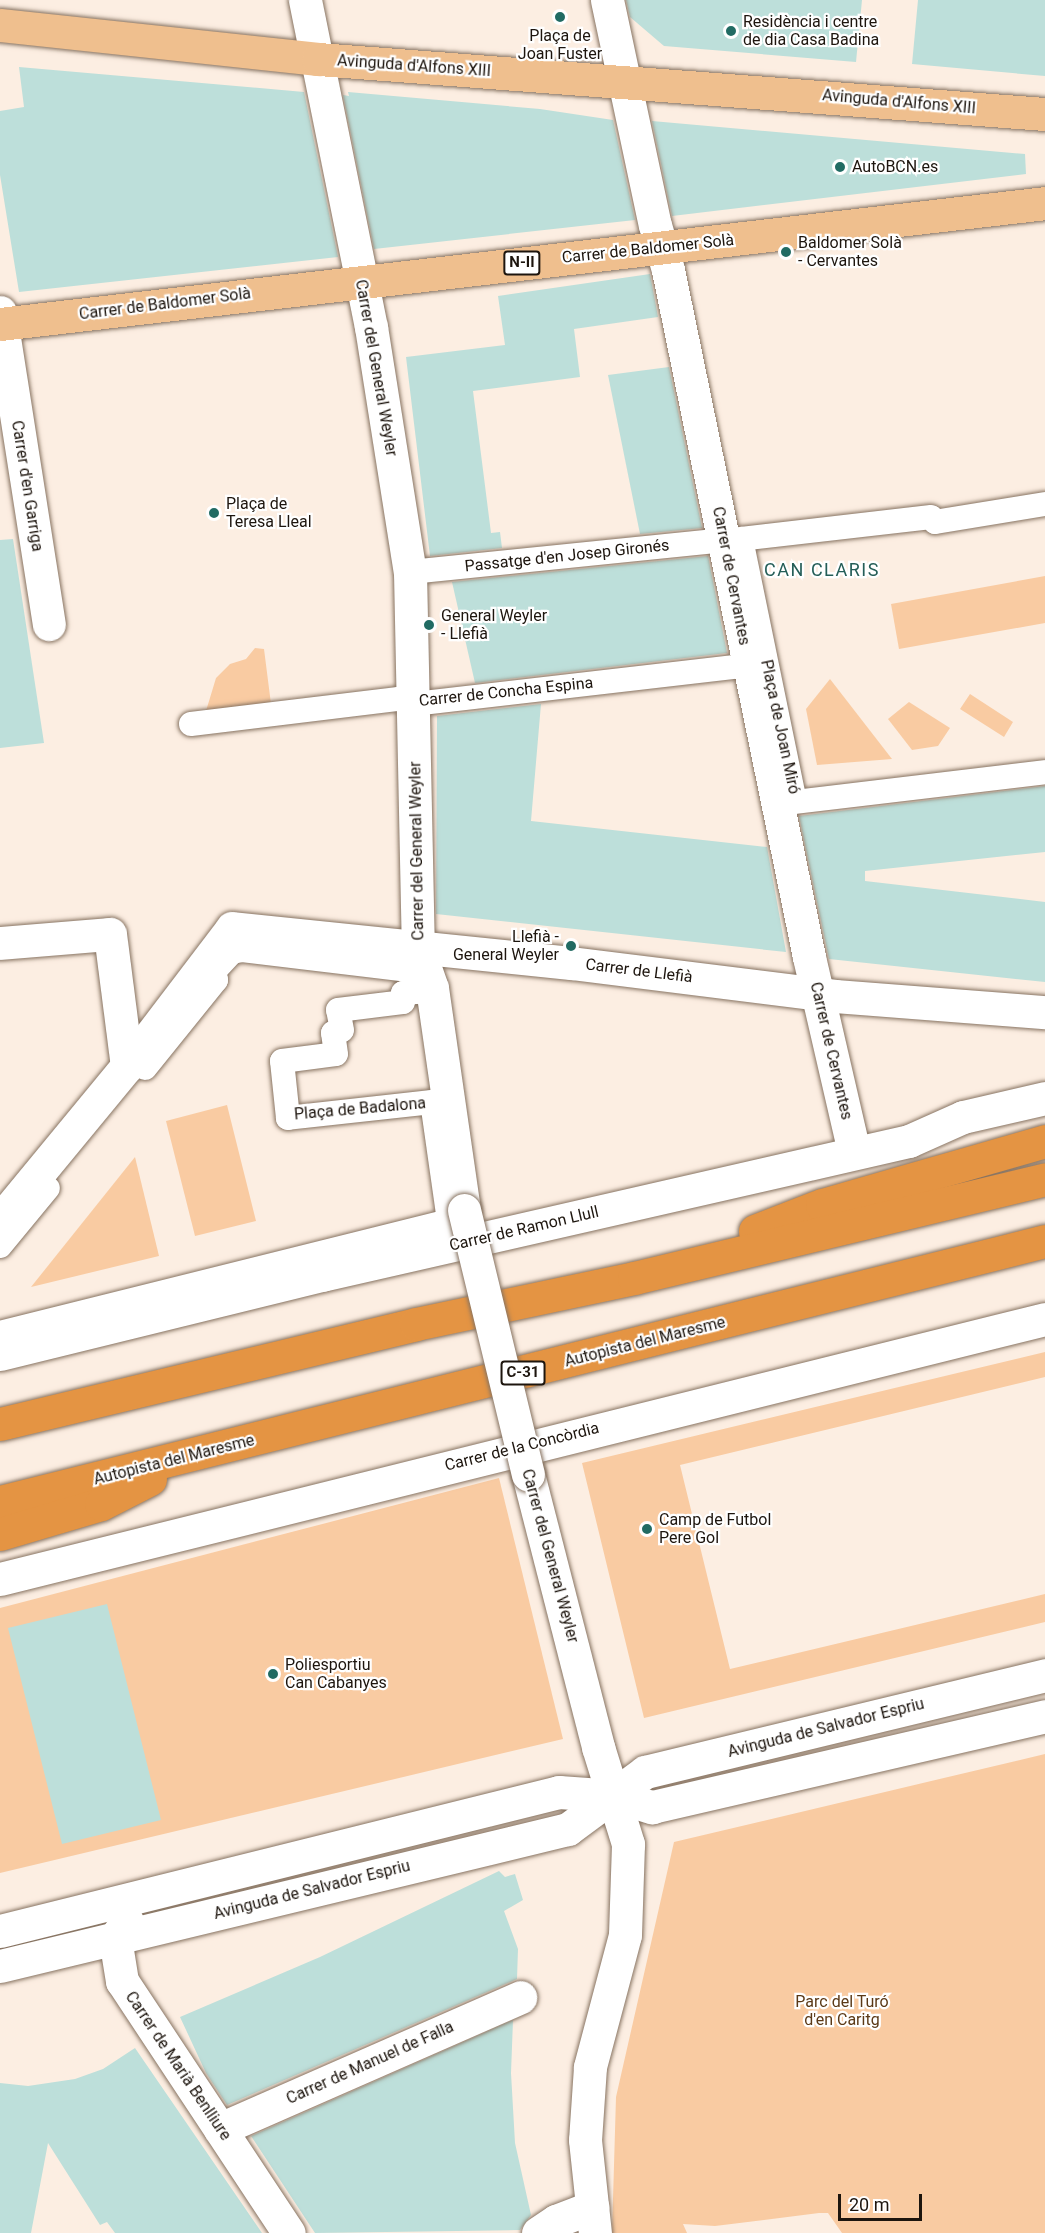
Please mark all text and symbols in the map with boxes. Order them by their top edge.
marker: Plaça de Joan Fuster [553,10,567,24]
place label: Residència i centre de dia Casa Badina [743,12,879,50]
marker: Residència i centre de dia Casa Badina [724,24,738,38]
place label: Plaça de Joan Fuster [518,26,602,64]
street label: Avinguda d'Alfons XIII [336,51,492,81]
street label: Avinguda d'Alfons XIII [821,86,977,118]
place label: AutoBCN.es [852,157,938,177]
marker: AutoBCN.es [833,160,847,174]
street label: Carrer de Baldomer Solà [561,230,735,268]
place label: Baldomer Solà - Cervantes [798,233,902,271]
marker: Baldomer Solà - Cervantes [779,245,793,259]
road number: N-II [502,251,542,275]
street label: Carrer del General Weyler [351,278,401,458]
street label: Carrer de Baldomer Solà [78,284,252,324]
street label: Carrer d'en Garriga [7,419,47,553]
place label: Plaça de Teresa Lleal [226,494,312,532]
street label: Carrer de Cervantes [708,505,754,647]
marker: Plaça de Teresa Lleal [207,506,221,520]
street label: Passatge d'en Josep Gironés [464,536,670,576]
district label: CAN CLARIS [764,559,880,581]
place label: General Weyler - Llefià [441,606,547,644]
marker: General Weyler - Llefià [422,618,436,632]
street label: Plaça de Joan Miró [756,658,804,796]
street label: Carrer de Concha Espina [418,673,594,711]
street label: Carrer del General Weyler [406,761,428,941]
place label: Llefià - General Weyler [453,927,559,965]
marker: Llefià - General Weyler [564,939,578,953]
street label: Carrer de Llefià [584,955,694,987]
street label: Carrer de Cervantes [806,980,856,1122]
street label: Plaça de Badalona [293,1094,427,1124]
street label: Carrer de Ramon Llull [447,1202,601,1256]
street label: Autopista del Maresme [563,1313,727,1371]
road number: C-31 [500,1361,546,1385]
street label: Carrer de la Concòrdia [443,1419,601,1475]
street label: Autopista del Maresme [92,1431,256,1489]
street label: Carrer del General Weyler [518,1467,582,1645]
place label: Camp de Futbol Pere Gol [659,1510,771,1548]
marker: Camp de Futbol Pere Gol [640,1522,654,1536]
place label: Poliesportiu Can Cabanyes [285,1655,387,1693]
marker: Poliesportiu Can Cabanyes [266,1667,280,1681]
street label: Avinguda de Salvador Espriu [726,1694,926,1762]
street label: Avinguda de Salvador Espriu [212,1856,412,1924]
street label: Carrer de Marià Benlliure [121,1988,235,2144]
park label: Parc del Turó d'en Caritg [795,1992,889,2030]
street label: Carrer de Manuel de Falla [283,2017,457,2109]
scale bar [841,2182,925,2220]
text: 20 m [849,2194,889,2215]

